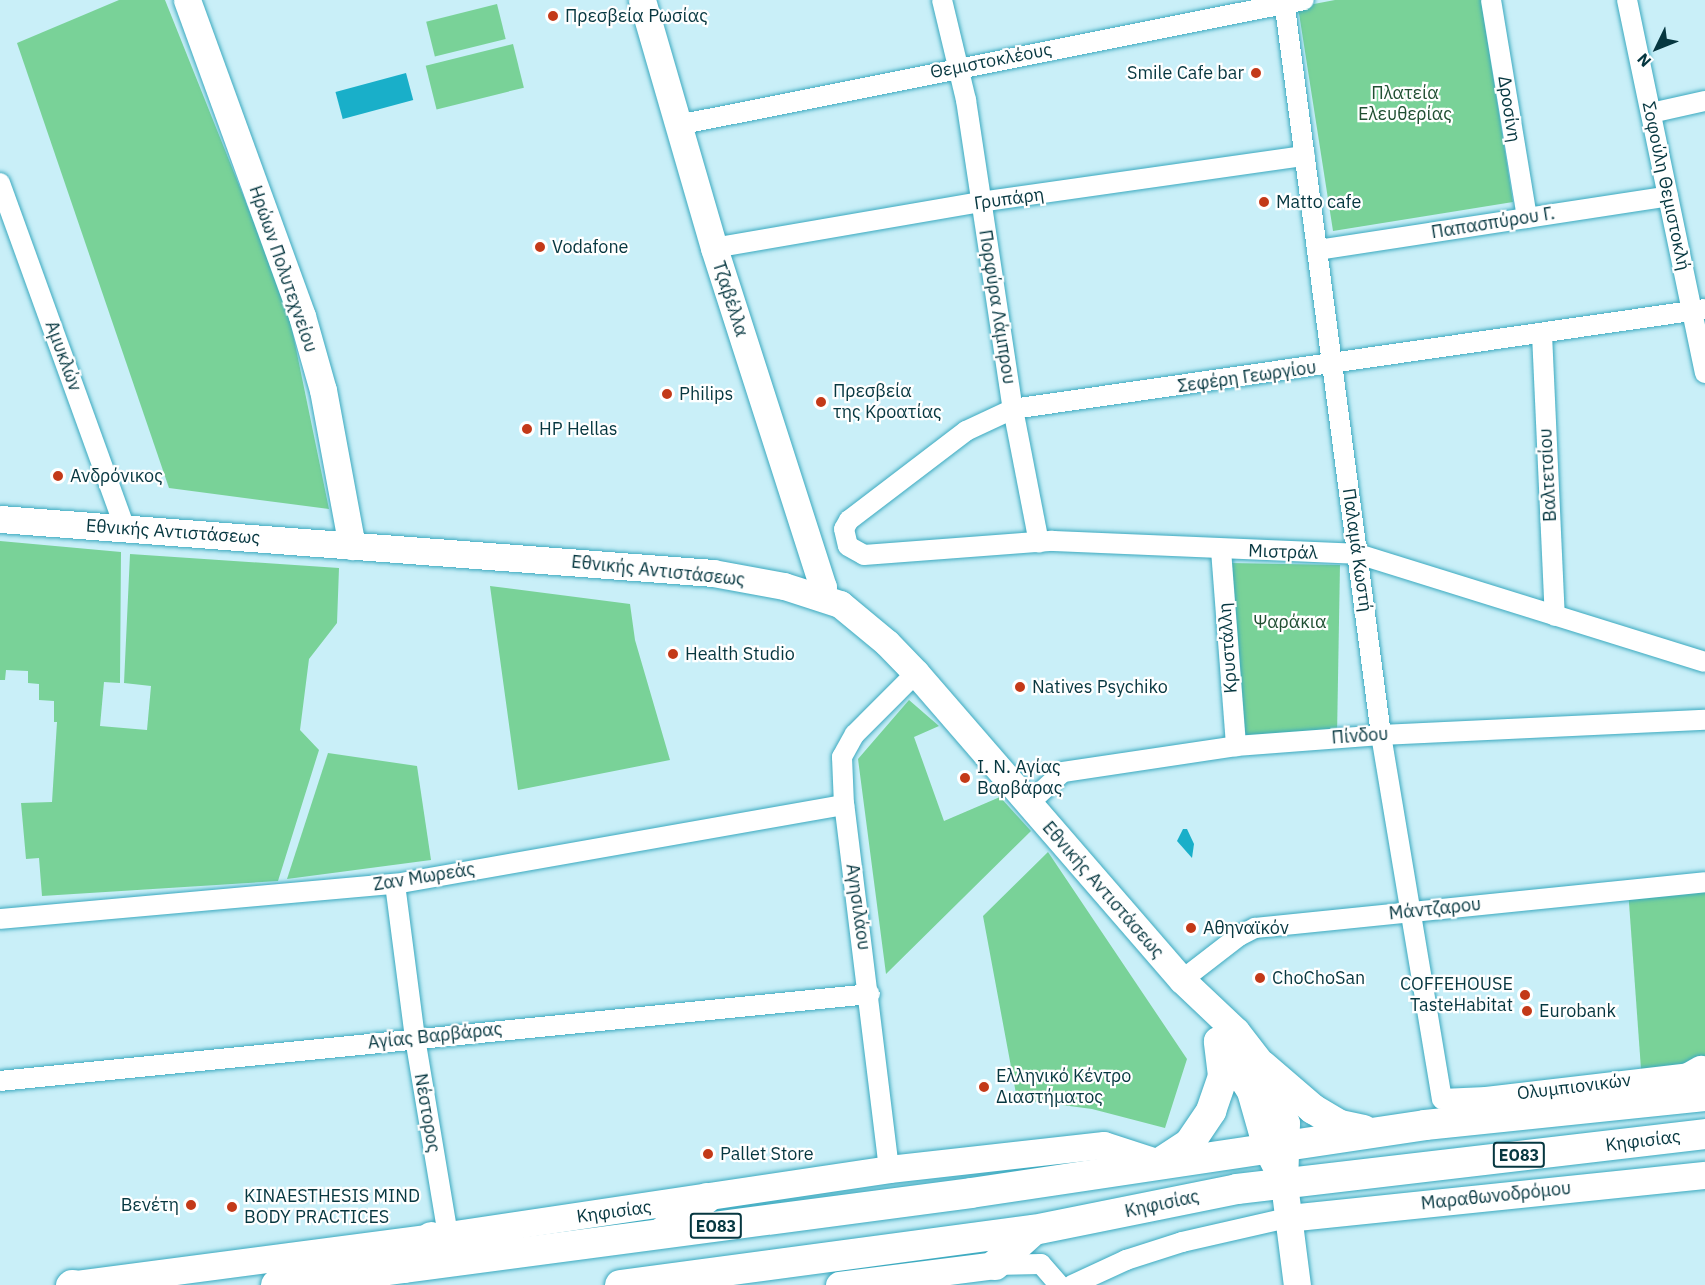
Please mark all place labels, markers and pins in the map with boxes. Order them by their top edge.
place label: Πρεσβεία Ρωσίας [565,5,708,27]
marker: Πρεσβεία Ρωσίας [546,9,560,23]
place label: Smile Cafe bar [1127,62,1244,84]
marker: Smile Cafe bar [1249,66,1263,80]
place label: Matto cafe [1276,191,1361,213]
marker: Matto cafe [1257,195,1271,209]
place label: Vodafone [552,236,628,258]
marker: Vodafone [533,240,547,254]
place label: Πρεσβεία της Κροατίας [833,381,942,424]
place label: Philips [679,383,733,405]
marker: Philips [660,387,674,401]
marker: Πρεσβεία της Κροατίας [814,395,828,409]
place label: HP Hellas [539,418,618,440]
marker: HP Hellas [520,422,534,436]
place label: Ανδρόνικος [70,465,163,487]
marker: Ανδρόνικος [51,469,65,483]
place label: Health Studio [685,643,795,665]
marker: Health Studio [666,647,680,661]
place label: Natives Psychiko [1032,676,1168,698]
marker: Natives Psychiko [1013,680,1027,694]
place label: Ι. Ν. Αγίας Βαρβάρας [977,757,1062,800]
marker: Ι. Ν. Αγίας Βαρβάρας [958,771,972,785]
place label: Αθηναϊκόν [1203,917,1289,939]
marker: Αθηναϊκόν [1184,921,1198,935]
place label: ChoChoSan [1272,967,1365,989]
marker: ChoChoSan [1253,971,1267,985]
place label: COFFEHOUSE TasteHabitat [1400,974,1513,1016]
marker: COFFEHOUSE TasteHabitat [1518,988,1532,1002]
place label: Eurobank [1539,1000,1616,1022]
marker: Eurobank [1520,1004,1534,1018]
place label: Ελληνικό Κέντρο Διαστήματος [996,1066,1131,1108]
marker: Ελληνικό Κέντρο Διαστήματος [977,1080,991,1094]
place label: Pallet Store [720,1143,814,1165]
marker: Pallet Store [701,1147,715,1161]
place label: KINAESTHESIS MIND BODY PRACTICES [244,1186,420,1228]
place label: Βενέτη [121,1194,179,1216]
marker: Βενέτη [184,1198,198,1212]
marker: KINAESTHESIS MIND BODY PRACTICES [225,1200,239,1214]

